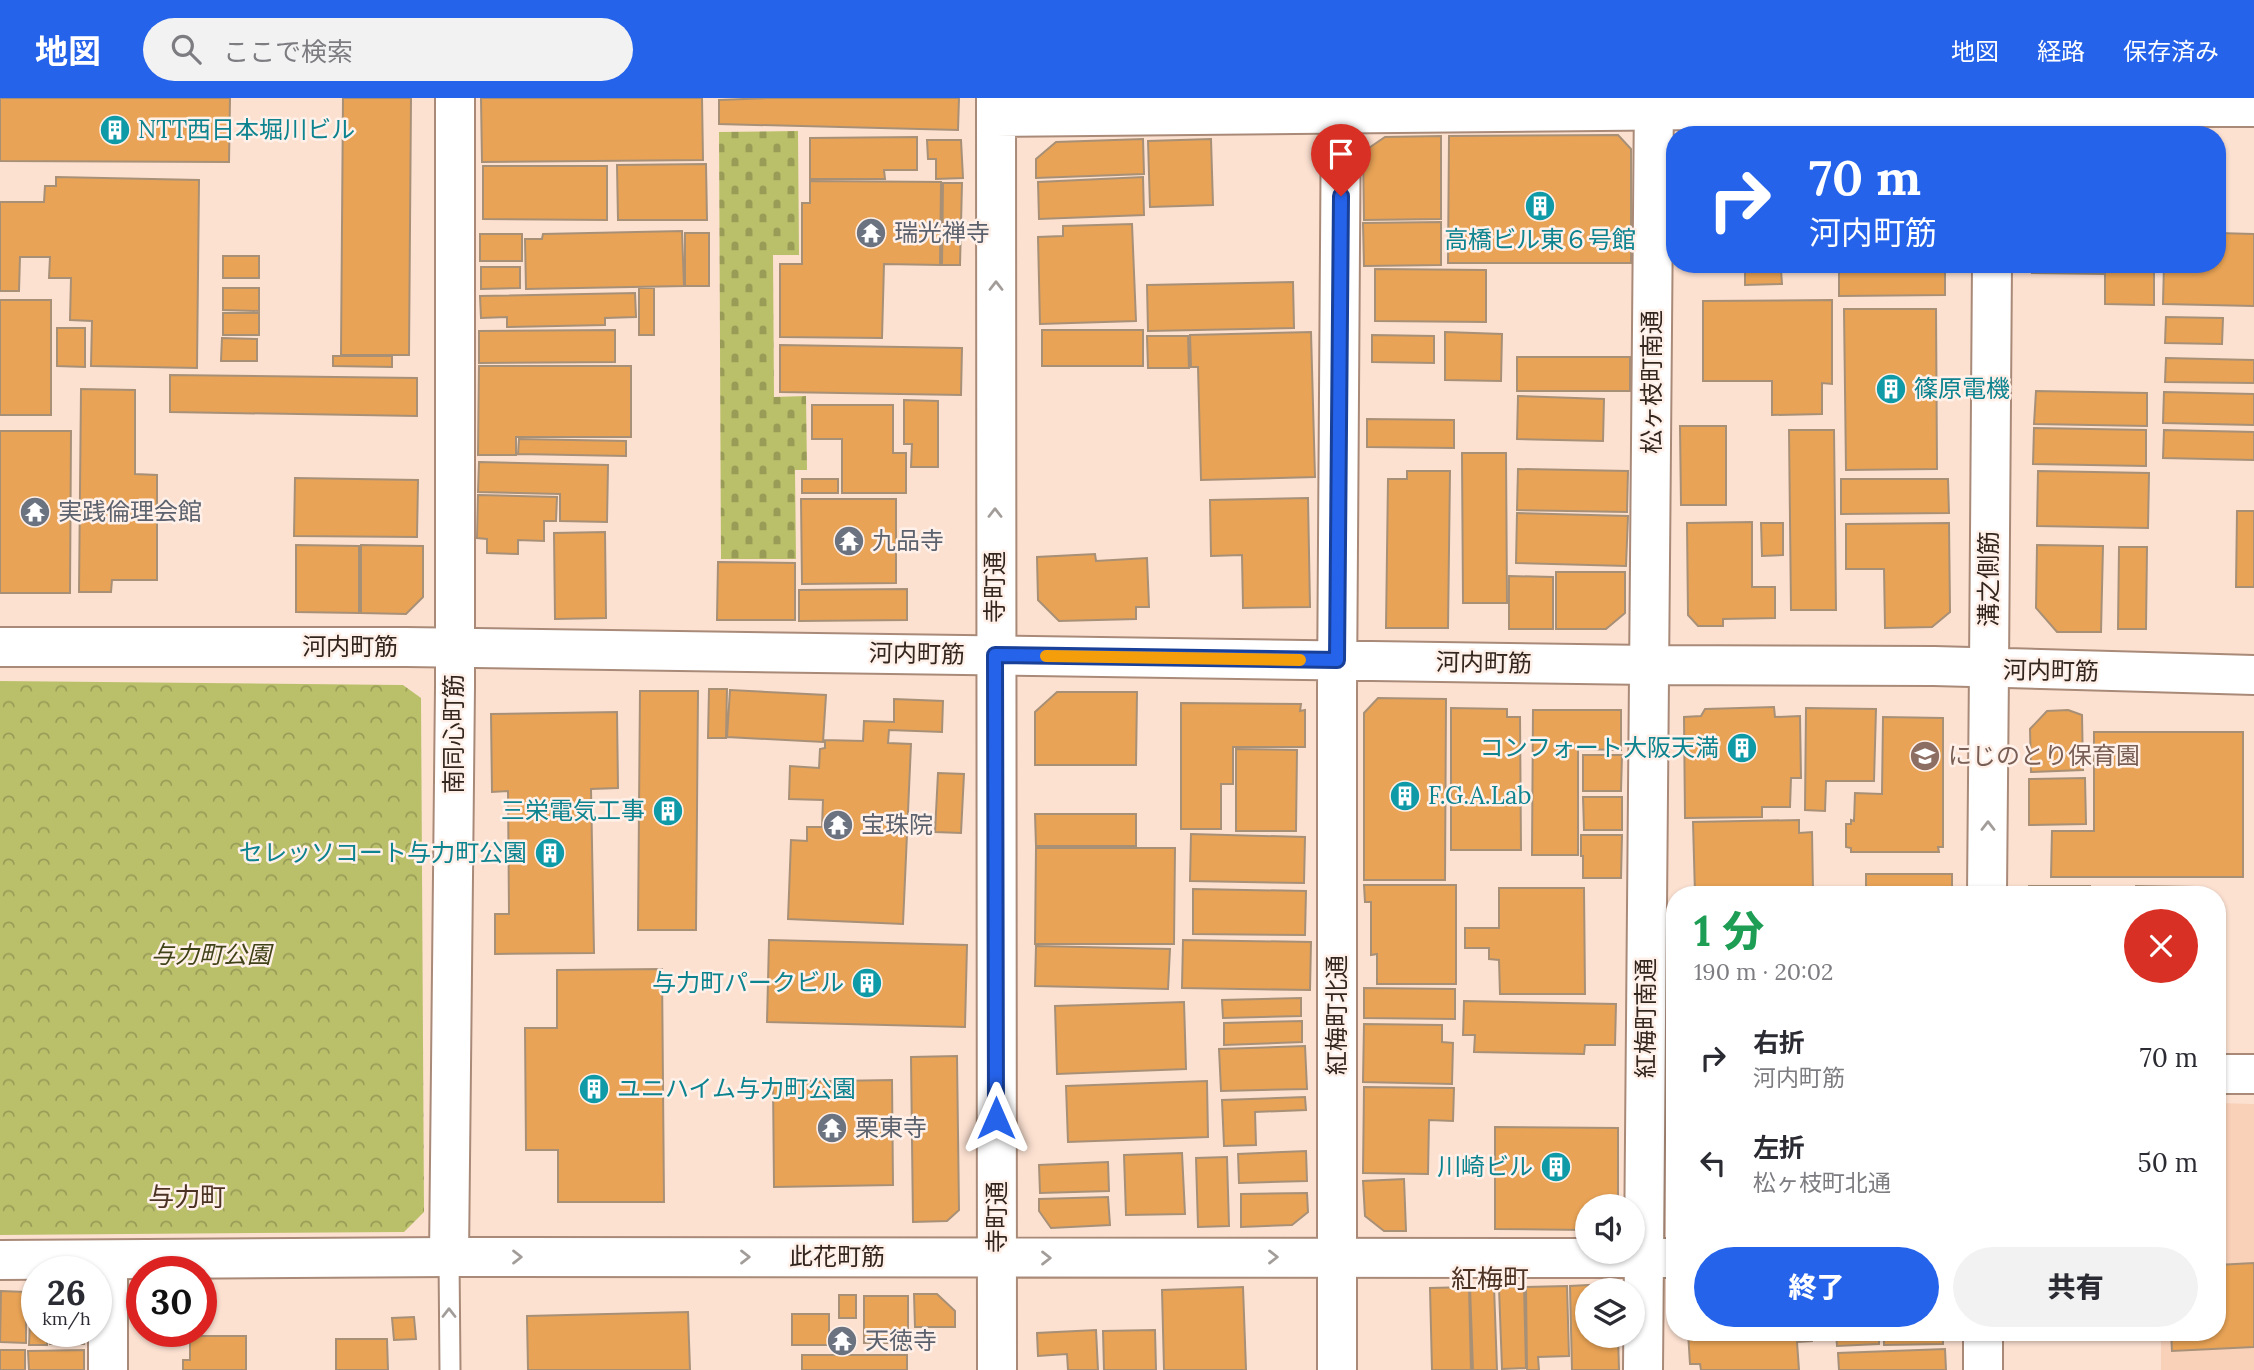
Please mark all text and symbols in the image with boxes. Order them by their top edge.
search box [143,18,633,81]
text: 地図 [35,30,101,72]
icon: search [167,30,205,68]
text: ここで検索 [223,35,353,68]
text: 地図 [1951,36,1999,67]
text: 経路 [2037,36,2085,67]
text: 保存済み [2123,36,2219,67]
building icon: NTT西日本堀川ビル [98,113,132,147]
place label: NTT西日本堀川ビル [138,114,355,145]
pin [1311,124,1371,196]
icon: arrive [1322,135,1360,173]
text: 70 m [1809,146,1921,208]
icon: right [1694,154,1785,245]
building icon: 高橋ビル東６号館 [1523,189,1557,223]
text: 河内町筋 [1809,212,1937,253]
temple icon: 瑞光禅寺 [854,216,888,250]
place label: 瑞光禅寺 [894,217,990,248]
place label: 高橋ビル東６号館 [1444,224,1636,255]
one-way arrow [988,280,1004,290]
street label: 松ヶ枝町南通 [1636,310,1667,454]
building icon: 篠原電機 [1874,372,1908,406]
place label: 篠原電機 [1914,373,2010,404]
temple icon: 実践倫理会館 [18,495,52,529]
place label: 実践倫理会館 [58,496,202,527]
one-way arrow [987,507,1003,518]
temple icon: 九品寺 [832,524,866,558]
place label: 九品寺 [872,525,944,556]
street label: 溝之側筋 [1973,531,2004,627]
street label: 寺町通 [979,551,1010,623]
street label: 河内町筋 [302,631,398,662]
street label: 河内町筋 [869,637,965,670]
street label: 河内町筋 [1436,646,1532,679]
street label: 河内町筋 [2003,654,2099,687]
street label: 南同心町筋 [438,674,469,794]
building icon: コンフォート大阪天満 [1725,731,1759,765]
place label: コンフォート大阪天満 [1480,732,1719,763]
school or university icon: にじのとり保育園 [1908,739,1942,773]
place label: にじのとり保育園 [1948,740,2140,771]
building icon: F.G.A.Lab [1388,779,1422,813]
place label: F.G.A.Lab [1428,780,1531,811]
building icon: 三栄電気工事 [651,794,685,828]
place label: 三栄電気工事 [501,795,645,826]
temple icon: 宝珠院 [821,808,855,842]
place label: 宝珠院 [861,809,933,840]
one-way arrow [1980,820,1996,831]
building icon: セレッソコート与力町公園 [533,836,567,870]
place label: セレッソコート与力町公園 [239,837,527,868]
text: 1 分 [1694,904,1764,958]
button: close [2124,909,2198,983]
park label: 与力町公園 [151,939,274,970]
street label: 紅梅町北通 [1321,955,1352,1075]
text: 190 m · 20:02 [1694,957,1833,986]
street label: 紅梅町南通 [1630,958,1661,1078]
building icon: 与力町パークビル [850,966,884,1000]
place label: 与力町パークビル [652,967,844,998]
text: 右折 [1753,1026,1805,1059]
icon: right [1694,1039,1732,1077]
text: 70 m [2140,1041,2198,1074]
text: 河内町筋 [1753,1063,1845,1092]
building icon: ユニハイム与力町公園 [577,1072,611,1106]
place label: ユニハイム与力町公園 [617,1073,856,1104]
position arrow [959,1081,1033,1155]
temple icon: 栗東寺 [815,1111,849,1145]
place label: 栗東寺 [855,1112,927,1143]
text: 左折 [1753,1131,1805,1164]
icon: left [1694,1144,1732,1182]
text: 50 m [2138,1146,2198,1179]
building icon: 川崎ビル [1539,1150,1573,1184]
place label: 川崎ビル [1437,1151,1533,1182]
text: 松ヶ枝町北通 [1753,1168,1891,1197]
district label: 与力町 [148,1180,226,1213]
street label: 寺町通 [981,1181,1012,1253]
map controls [1575,1194,1645,1348]
button: sound [1575,1194,1645,1264]
street label: 此花町筋 [789,1241,885,1272]
button: 終了 [1694,1247,1939,1327]
button: 共有 [1953,1247,2198,1327]
one-way arrow [513,1249,523,1265]
one-way arrow [740,1249,751,1265]
one-way arrow [1269,1249,1279,1265]
one-way arrow [1041,1250,1052,1266]
speed limit sign: 30 [126,1256,217,1347]
district label: 紅梅町 [1451,1262,1529,1295]
text: 26 [47,1270,86,1315]
button: layers [1575,1278,1645,1348]
text: km/h [42,1307,91,1330]
one-way arrow [441,1308,457,1318]
temple icon: 天徳寺 [825,1324,859,1358]
place label: 天徳寺 [865,1325,937,1356]

